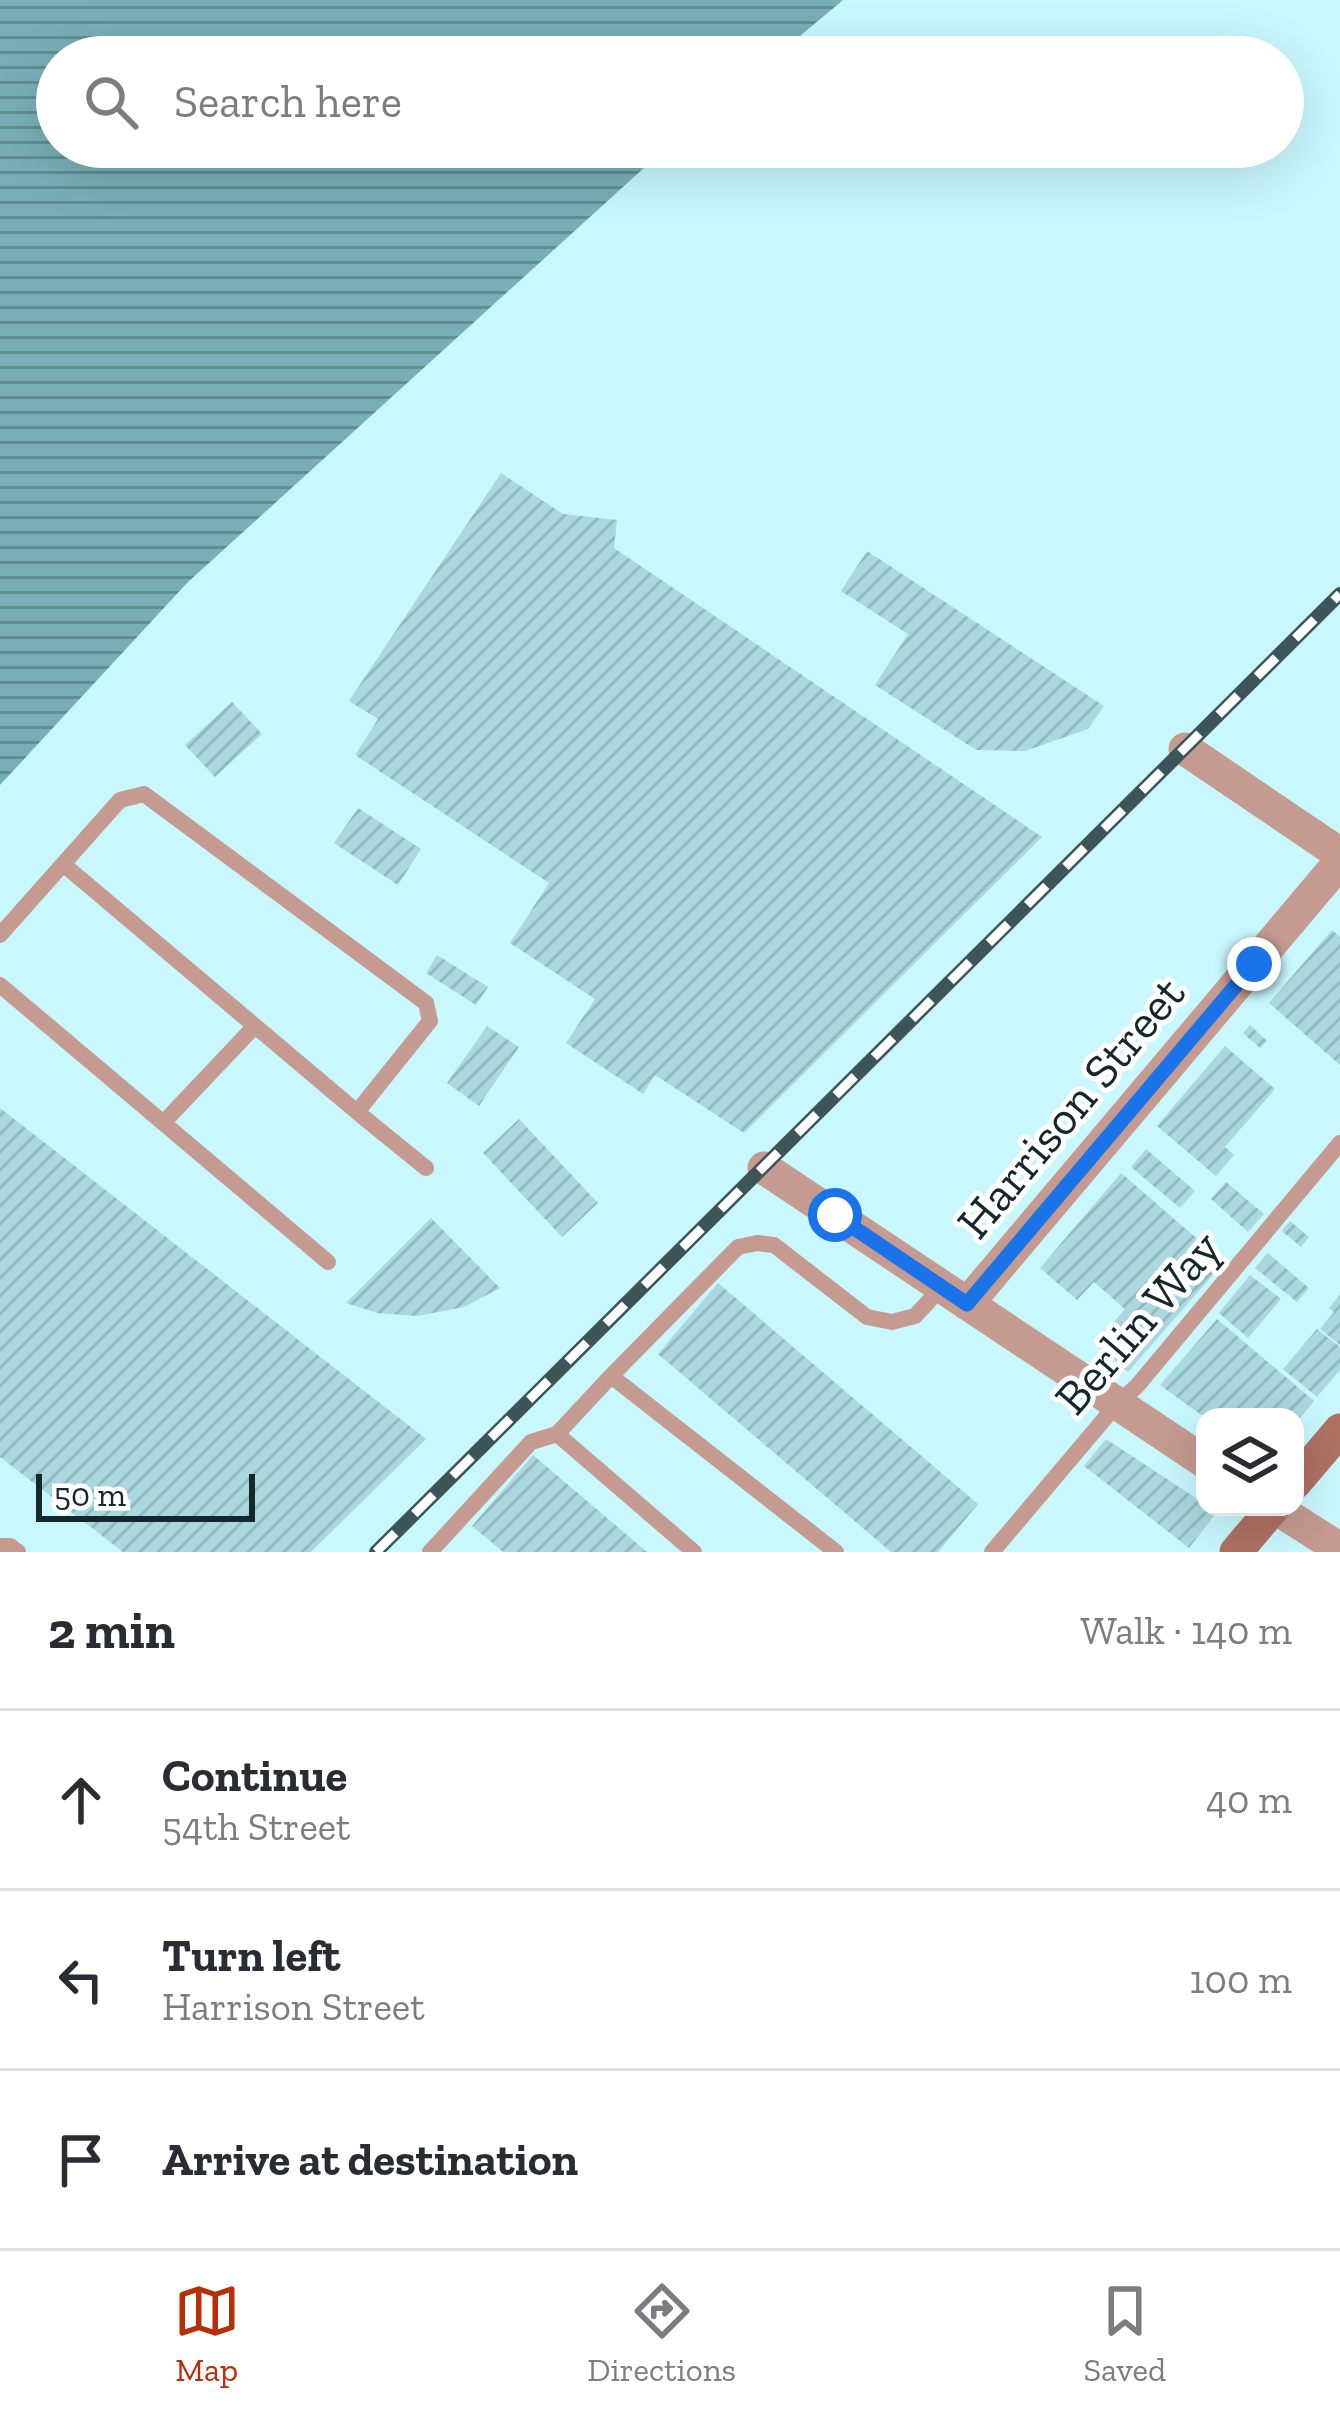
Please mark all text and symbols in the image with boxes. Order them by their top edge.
search box [36,36,1304,168]
icon: search [78,69,144,135]
text: Search here [174,75,402,129]
route end [1227,937,1281,991]
street label: Harrison Street [945,965,1196,1249]
route start [808,1188,862,1242]
street label: Berlin Way [1042,1219,1233,1425]
map controls [1196,1408,1304,1516]
button: layers [1196,1408,1304,1516]
scale bar [36,1468,255,1521]
text: 50 m [54,1475,126,1514]
text: 2 min [48,1600,175,1661]
text: Walk · 140 m [1081,1607,1292,1654]
text: Continue [162,1749,347,1803]
icon: ahead [48,1767,114,1833]
text: 40 m [1206,1776,1292,1823]
text: 54th Street [162,1803,351,1850]
text: Turn left [162,1929,340,1983]
icon: left [48,1947,114,2013]
text: 100 m [1190,1956,1292,2003]
text: Harrison Street [162,1983,425,2030]
icon: arrive [48,2127,114,2193]
text: Arrive at destination [162,2133,578,2187]
tab: Map [174,2278,240,2389]
tab: Directions [587,2278,736,2389]
tab: Saved [1084,2278,1166,2389]

